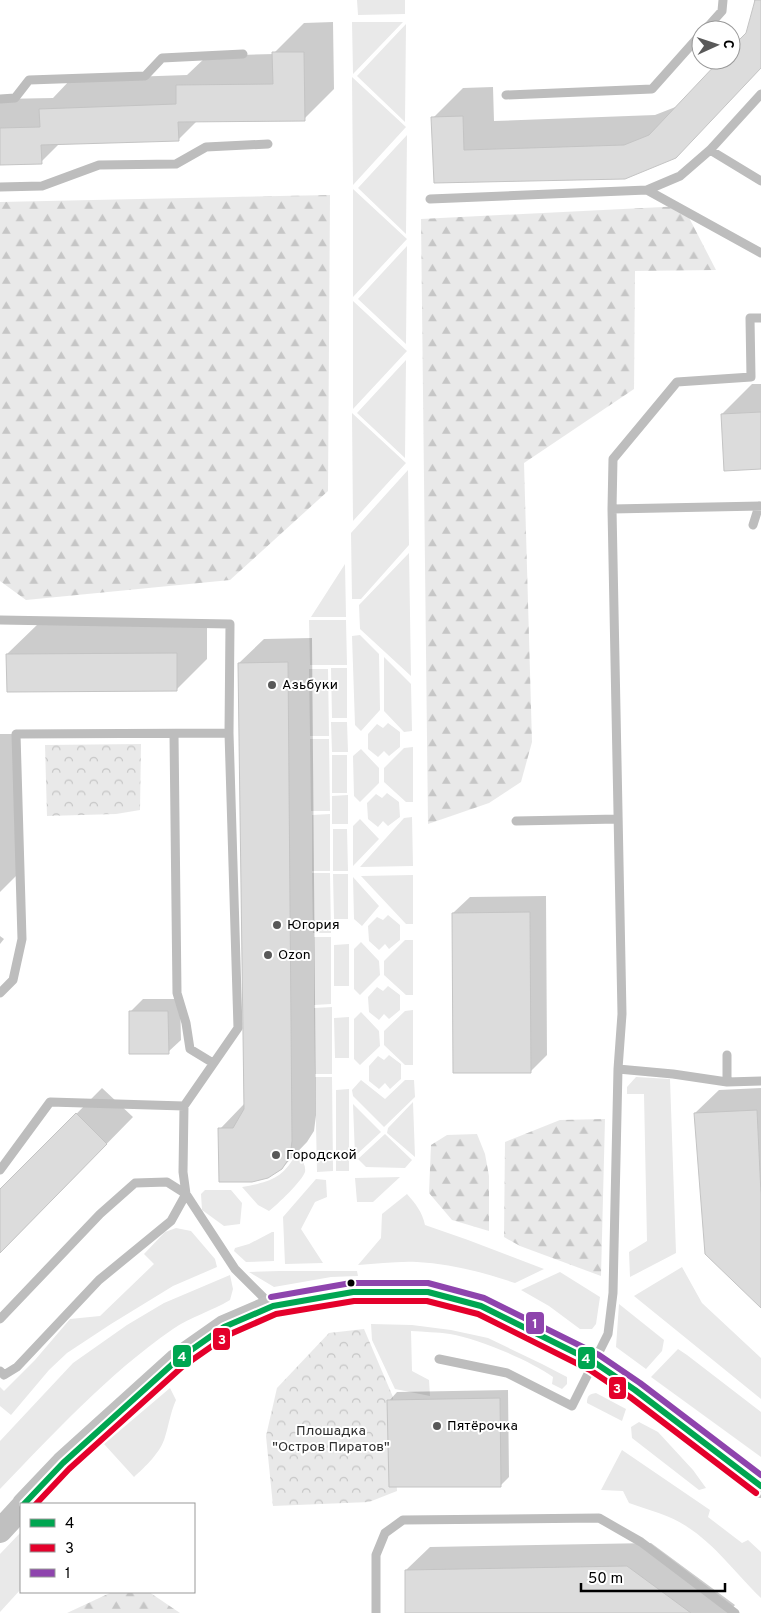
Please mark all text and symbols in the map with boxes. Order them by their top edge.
north arrow [691,20,741,70]
text: С [719,39,736,49]
place label: Азьбуки [282,677,338,694]
marker: Азьбуки [266,679,278,691]
place label: Югория [287,917,340,934]
marker: Югория [271,919,283,931]
place label: Ozon [278,947,311,964]
marker: Ozon [262,949,274,961]
place label: Городской [286,1147,357,1164]
marker: Городской [270,1149,282,1161]
unlabelled marker [346,1278,356,1288]
line badge: 1 [525,1311,545,1335]
text: 1 [532,1316,538,1333]
line badge: 3 [212,1327,231,1351]
text: 3 [218,1332,226,1349]
line badge: 4 [172,1344,192,1368]
line badge: 4 [577,1346,596,1370]
text: 4 [178,1349,187,1366]
text: 4 [582,1351,591,1368]
line badge: 3 [608,1376,627,1400]
text: 3 [613,1381,621,1398]
place label: Пятёрочка [447,1418,518,1435]
marker: Пятёрочка [431,1420,443,1432]
park label: Плошадка "Остров Пиратов" [272,1423,390,1456]
legend [20,1503,195,1593]
text: 4 [65,1515,74,1534]
text: 3 [65,1540,74,1559]
scale bar [581,1560,725,1592]
text: 1 [65,1565,71,1584]
text: 50 m [588,1570,623,1589]

